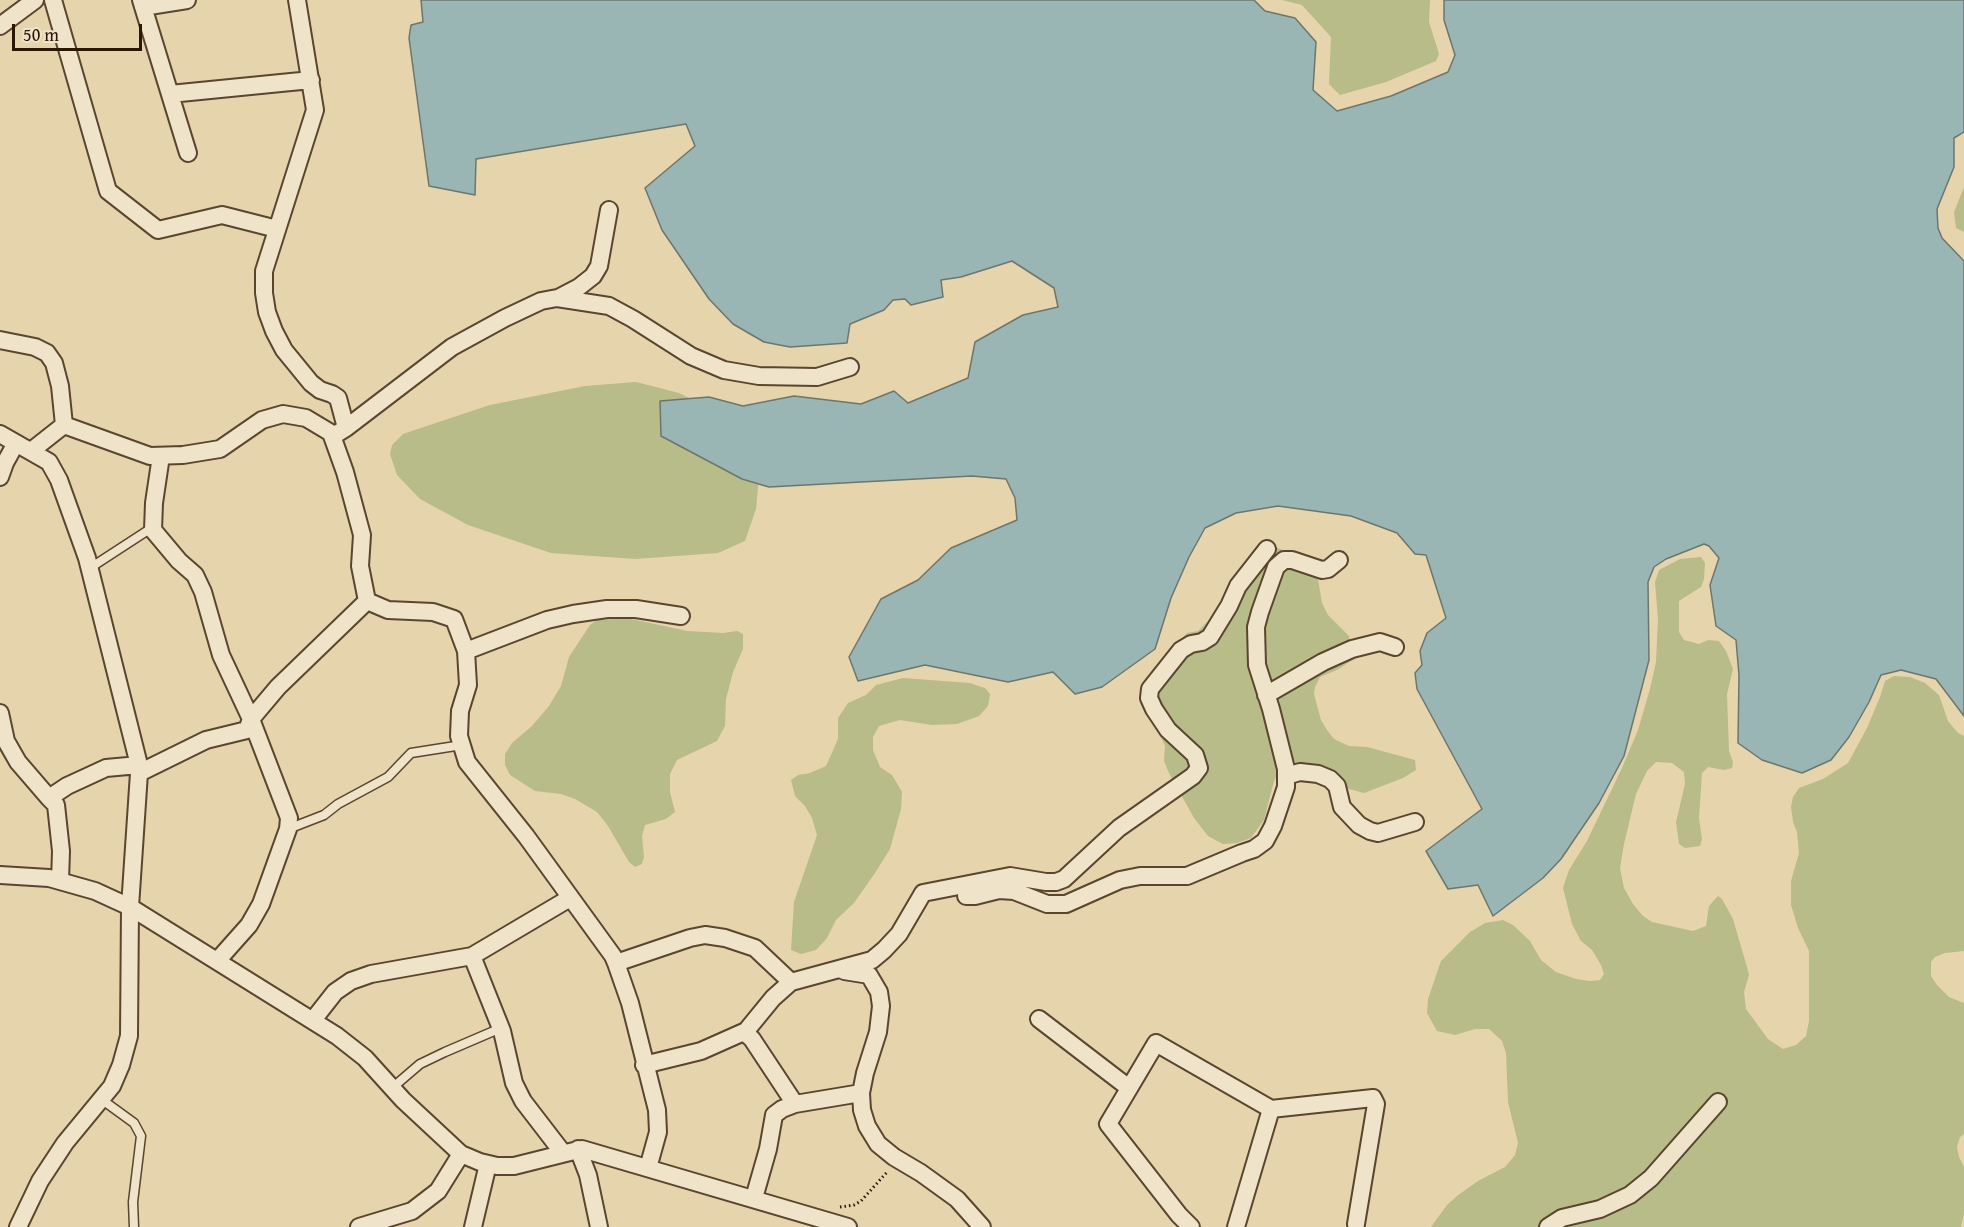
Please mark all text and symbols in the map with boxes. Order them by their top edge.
scale bar [15,12,146,50]
text: 50 m [23,21,59,48]

